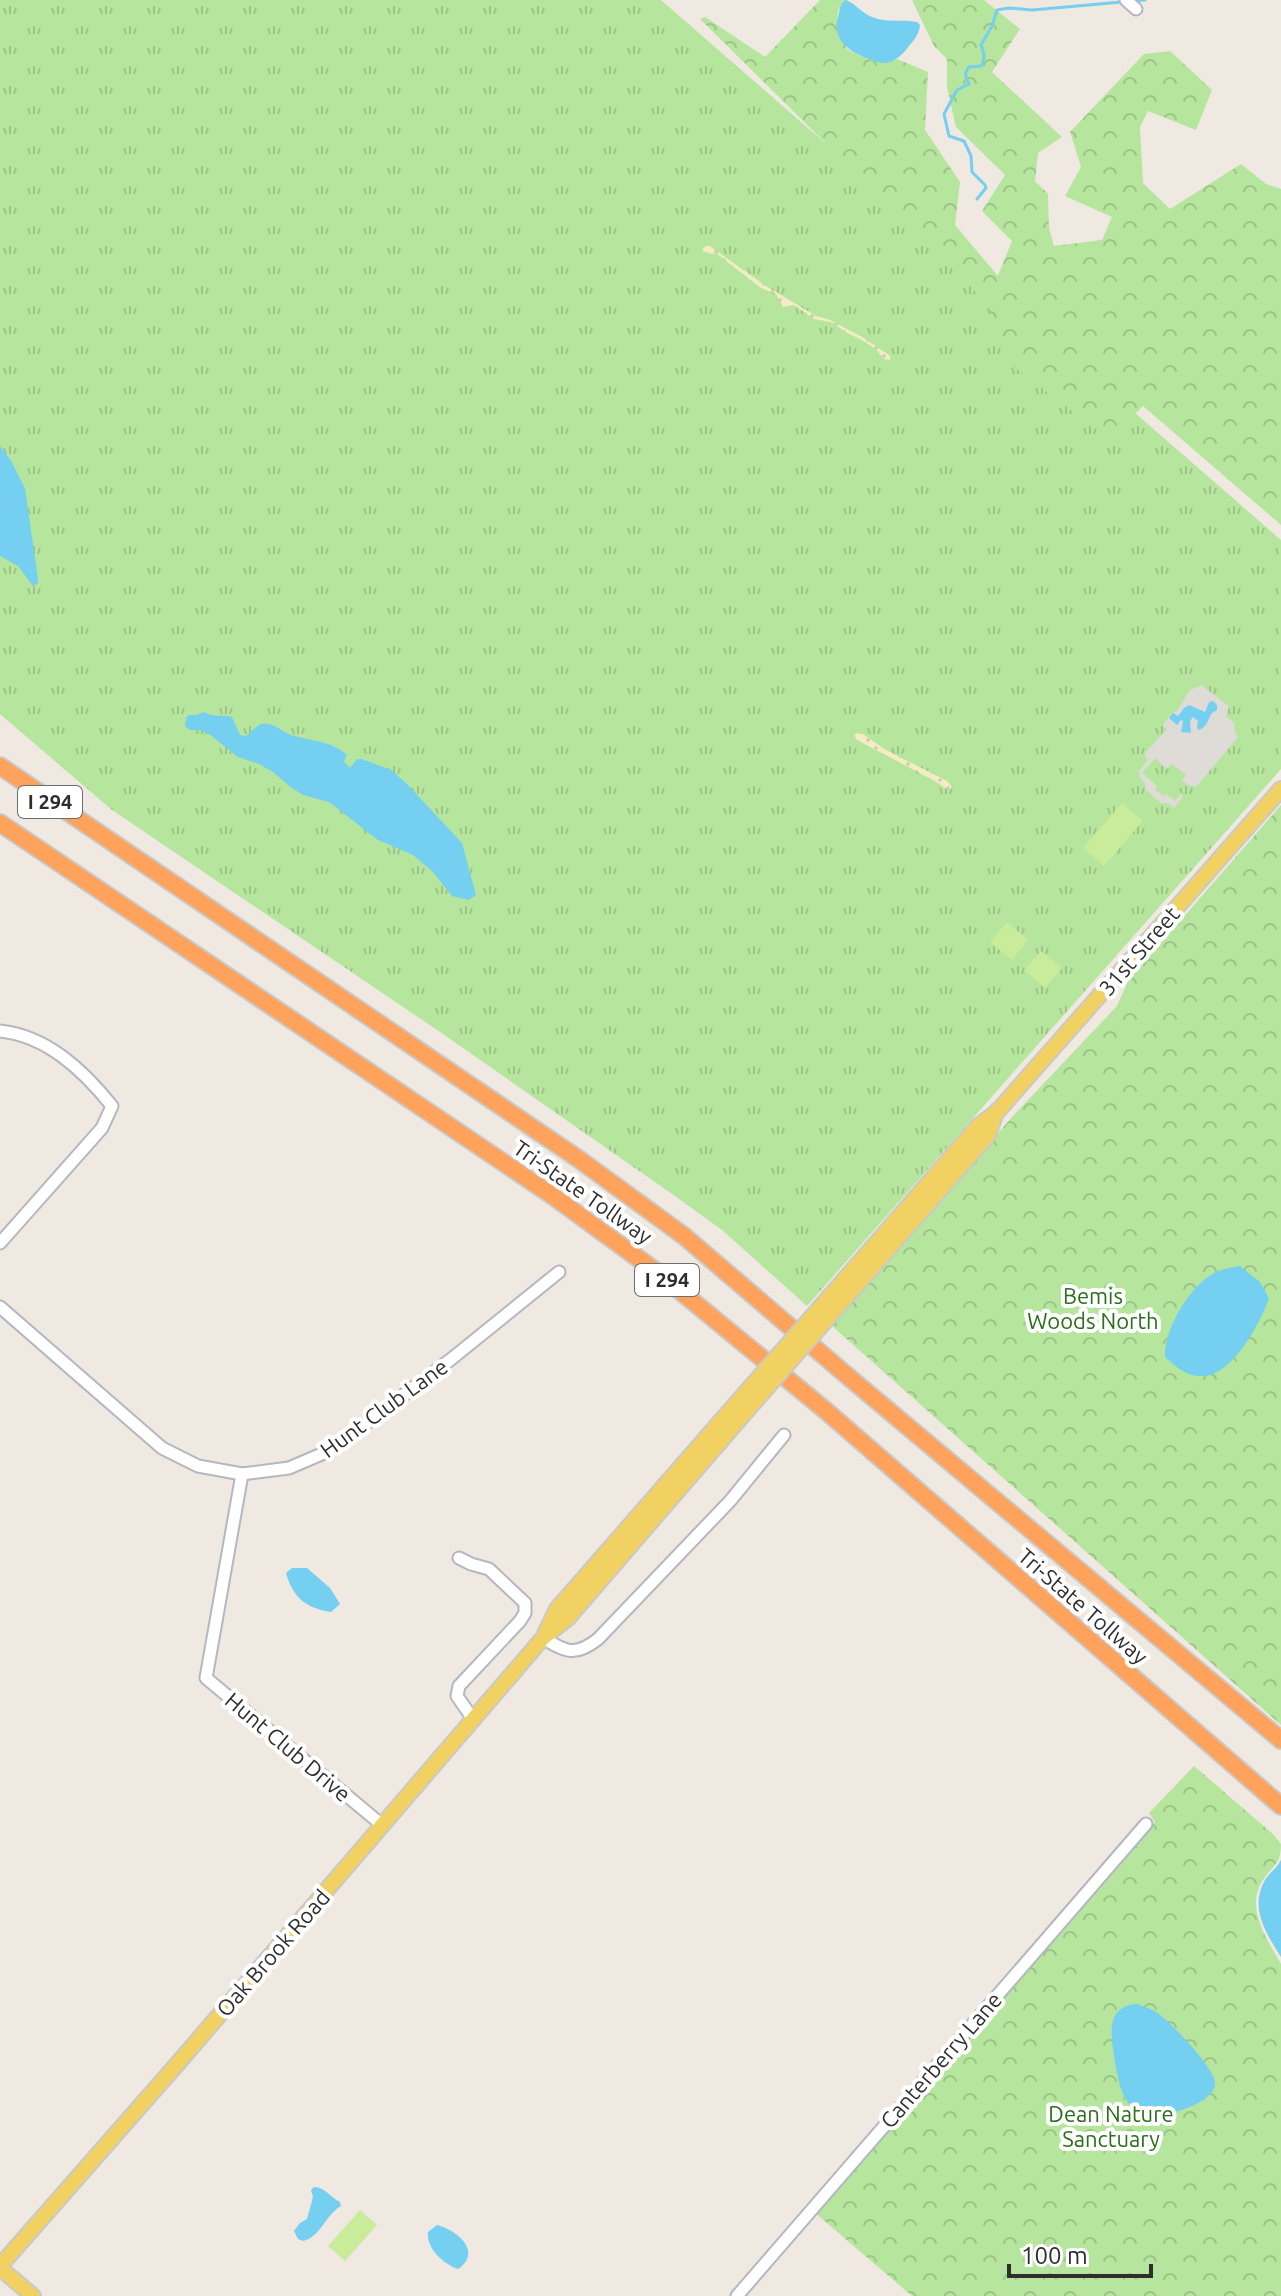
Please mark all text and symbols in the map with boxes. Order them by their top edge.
road number: I 294 [18,786,82,818]
street label: 31st Street [1093,901,1184,1000]
street label: Tri-State Tollway [509,1135,658,1249]
road number: I 294 [635,1264,699,1296]
park label: Bemis Woods North [1027,1283,1159,1333]
street label: Hunt Club Lane [315,1353,452,1462]
street label: Tri-State Tollway [1014,1543,1153,1669]
street label: Hunt Club Drive [221,1687,356,1806]
street label: Oak Brook Road [211,1884,334,2021]
street label: Canterberry Lane [875,1987,1006,2133]
park label: Dean Nature Sanctuary [1048,2101,1174,2151]
scale bar [1009,2228,1151,2278]
text: 100 m [1021,2242,1088,2269]

